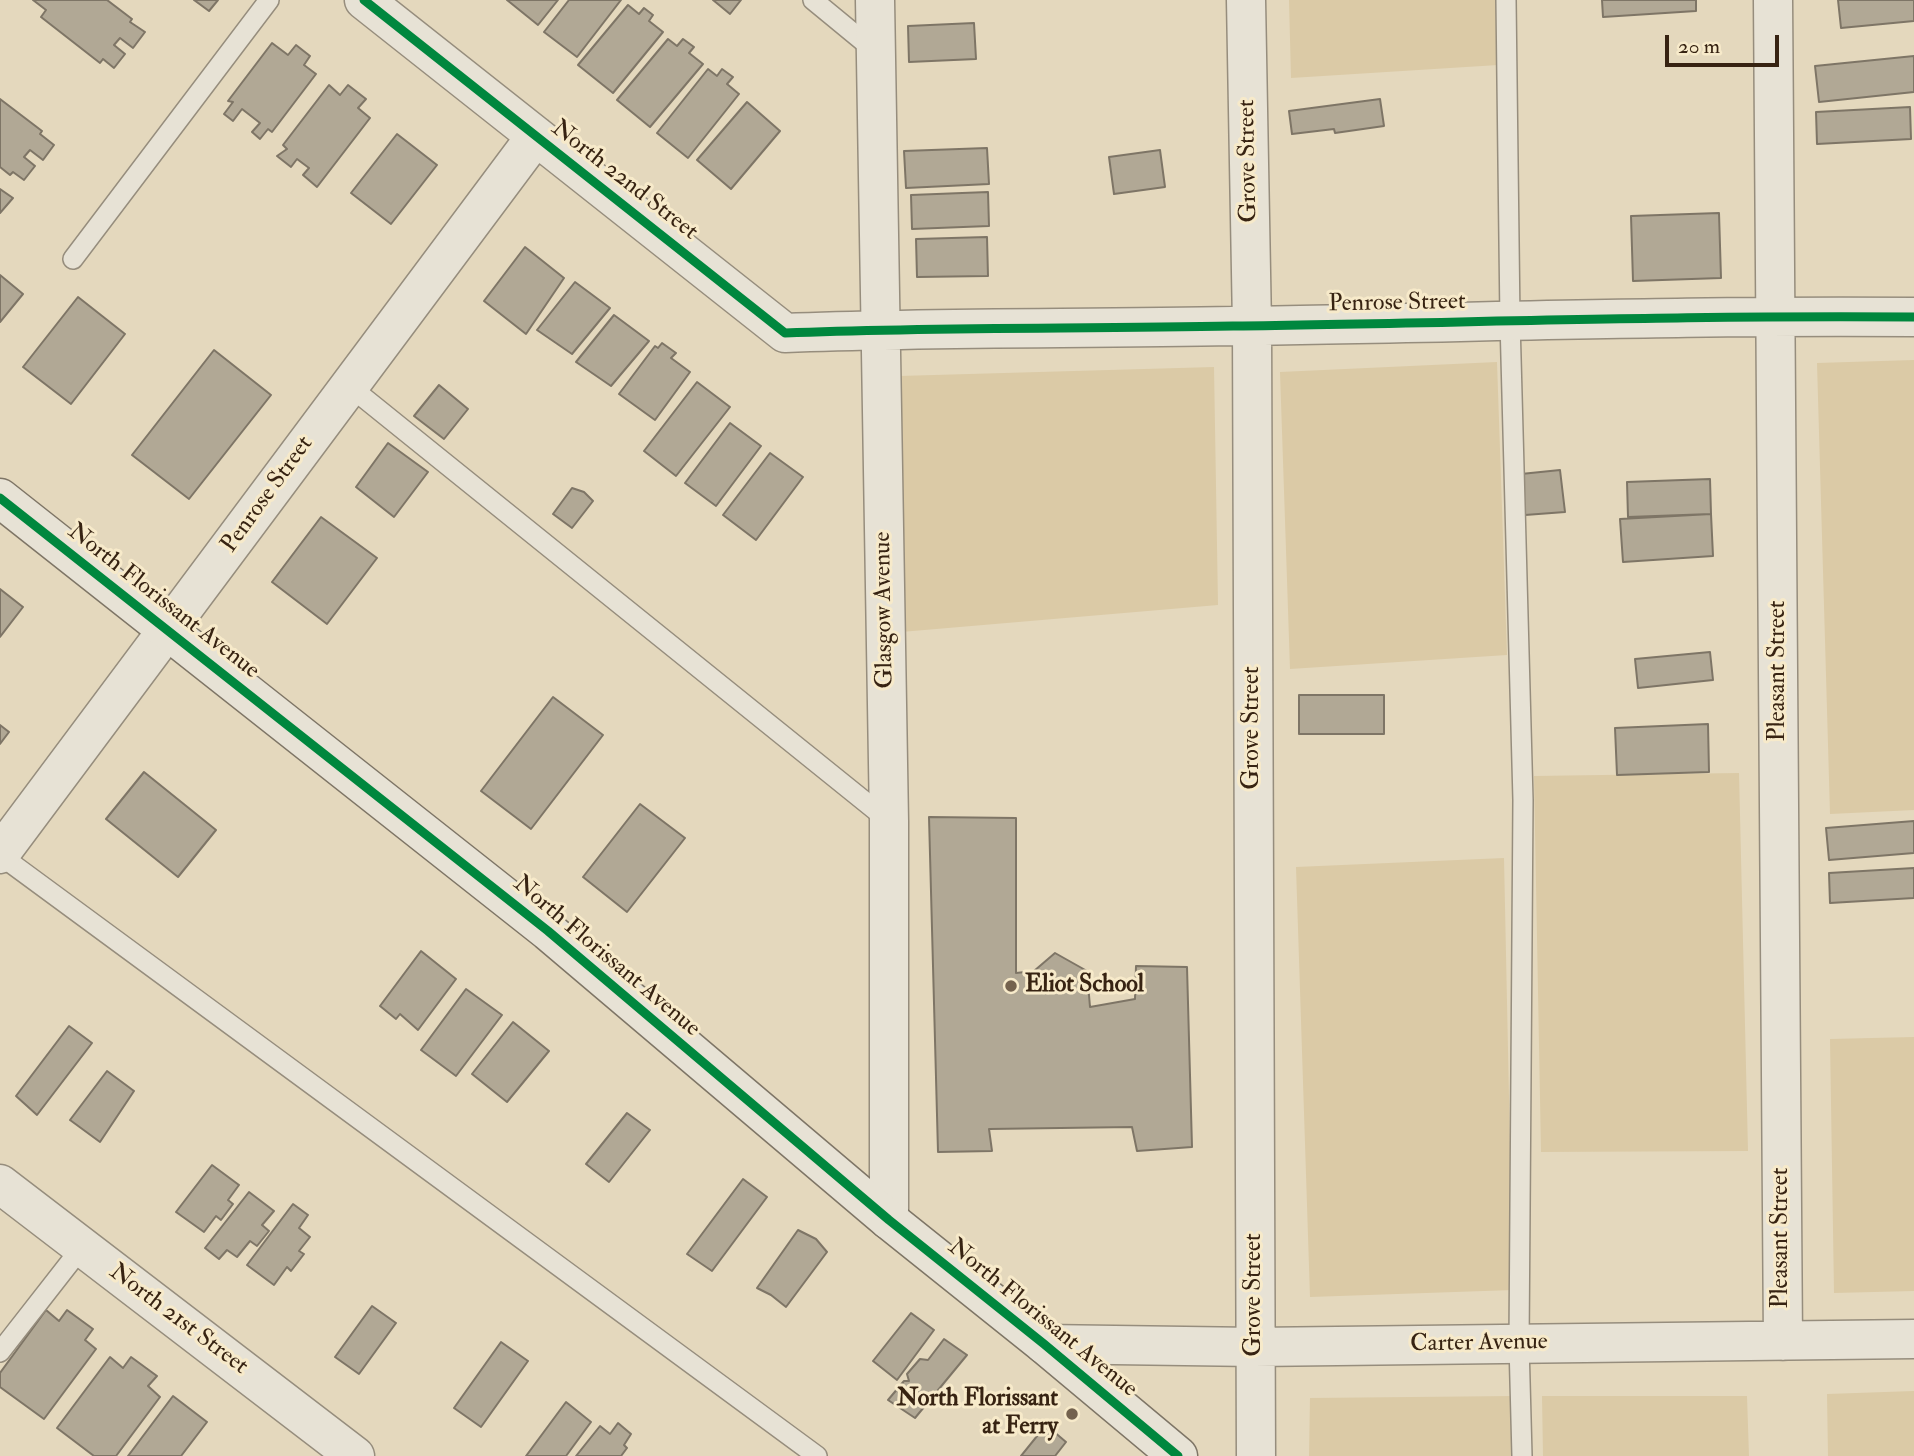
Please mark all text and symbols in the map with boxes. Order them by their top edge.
scale bar [1669,21,1783,65]
text: 20 m [1678,33,1720,60]
street label: Grove Street [1234,99,1264,223]
street label: North 22nd Street [545,115,703,247]
street label: Penrose Street [1328,288,1466,320]
street label: Penrose Street [216,431,320,559]
street label: North Florissant Avenue [61,518,265,686]
street label: Glasgow Avenue [869,531,901,689]
street label: Pleasant Street [1765,600,1793,742]
street label: Grove Street [1239,666,1267,790]
street label: North Florissant Avenue [506,870,706,1044]
place label: Eliot School [1025,972,1144,1000]
marker: Eliot School [1003,978,1019,994]
street label: Pleasant Street [1768,1168,1796,1308]
street label: Grove Street [1241,1233,1269,1357]
street label: North Florissant Avenue [941,1234,1143,1404]
street label: North 21st Street [103,1258,253,1382]
street label: Carter Avenue [1410,1328,1548,1360]
place label: North Florissant at Ferry [897,1386,1058,1442]
marker: North Florissant at Ferry [1064,1406,1080,1422]

